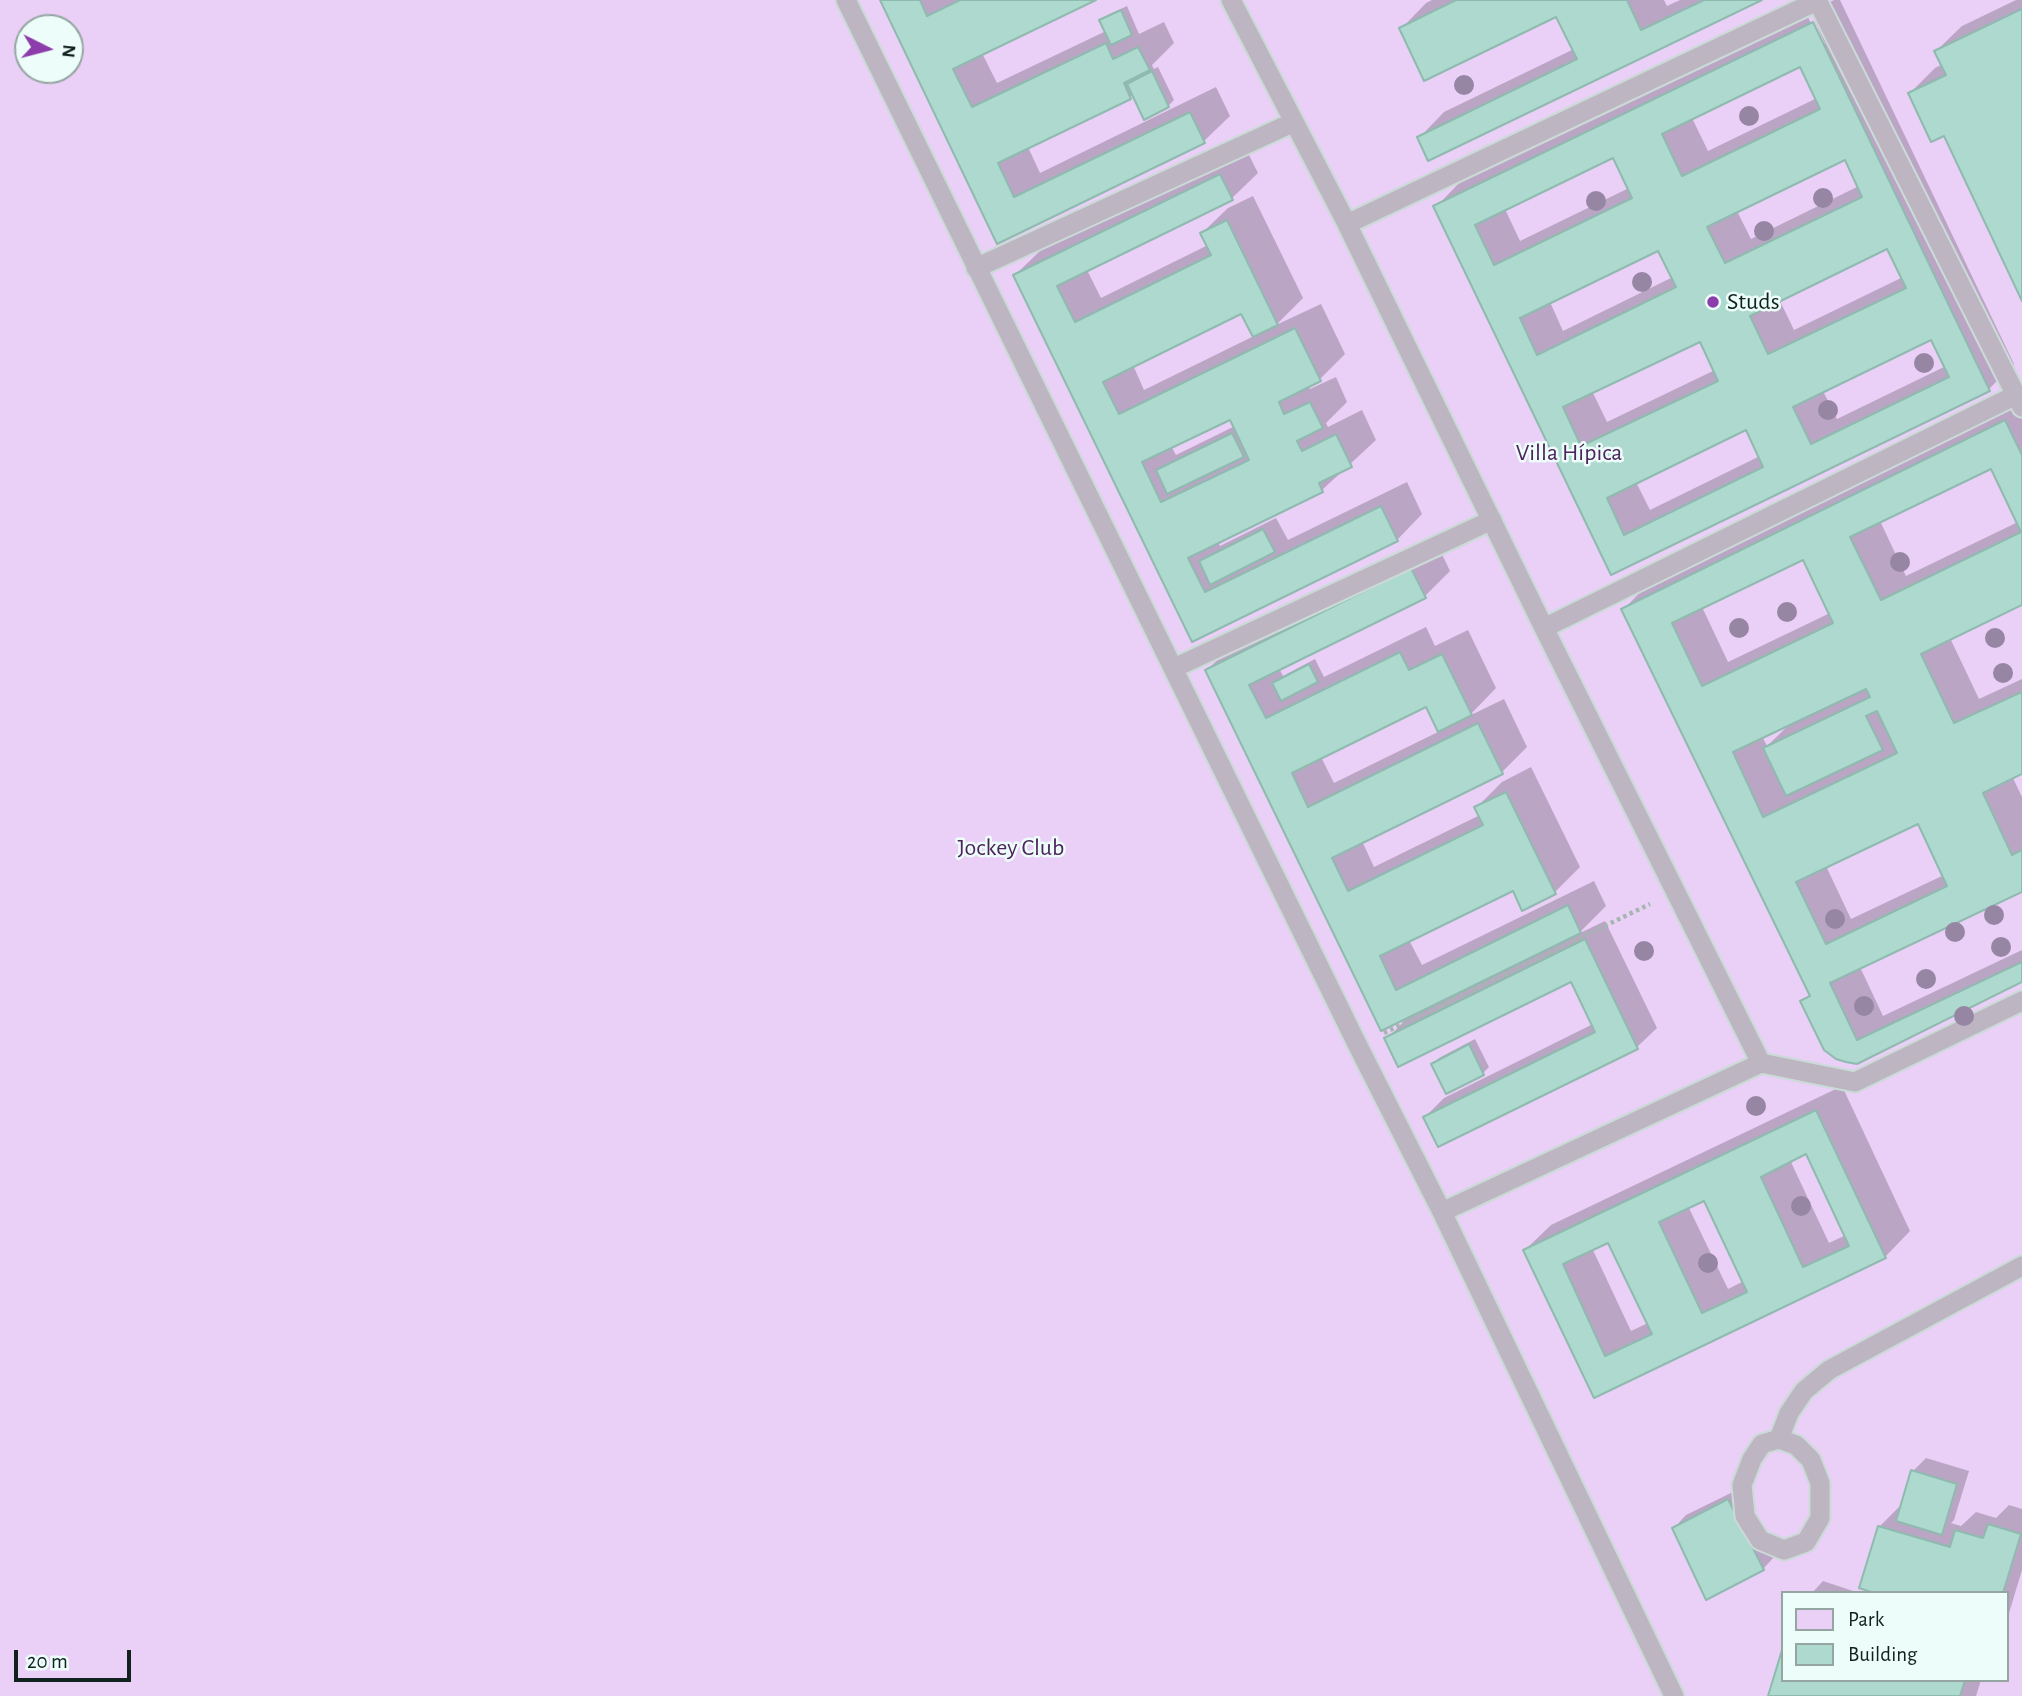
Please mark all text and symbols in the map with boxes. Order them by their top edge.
north arrow [14,14,84,84]
text: N [58,43,79,59]
place label: Studs [1727,288,1780,316]
marker: Studs [1705,294,1721,310]
park label: Villa Hípica [1516,439,1622,467]
park label: Jockey Club [958,834,1064,862]
legend [1780,1591,2008,1682]
text: Park [1848,1609,1884,1630]
scale bar [18,1636,135,1680]
text: Building [1848,1644,1917,1665]
text: 20 m [27,1651,68,1672]

